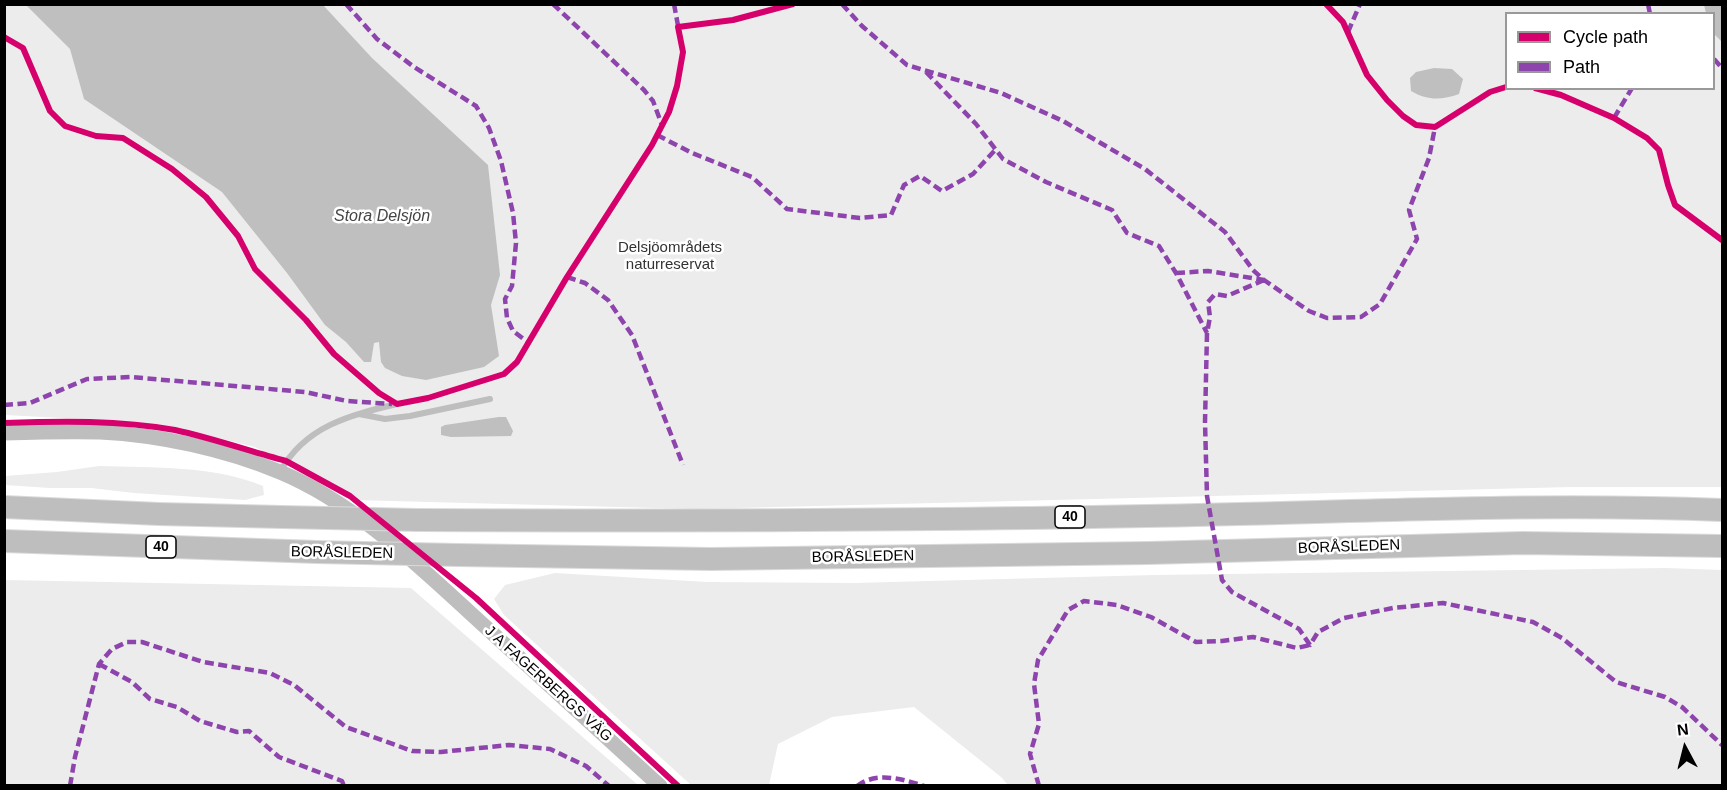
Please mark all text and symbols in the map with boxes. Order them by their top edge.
legend [1505,12,1715,90]
text: Cycle path [1563,27,1648,47]
text: Path [1563,57,1600,77]
water label: Stora Delsjön [334,207,430,227]
park label: Delsjöområdets naturreservat [618,239,722,274]
road number: 40 [1055,506,1085,528]
road number: 40 [146,536,176,558]
street label: BORÅSLEDEN [1297,536,1401,558]
street label: BORÅSLEDEN [291,543,393,563]
street label: BORÅSLEDEN [812,547,914,567]
street label: J A FAGERBERGS VÄG [481,622,615,746]
north arrow [1655,718,1715,778]
text: N [1676,720,1690,739]

